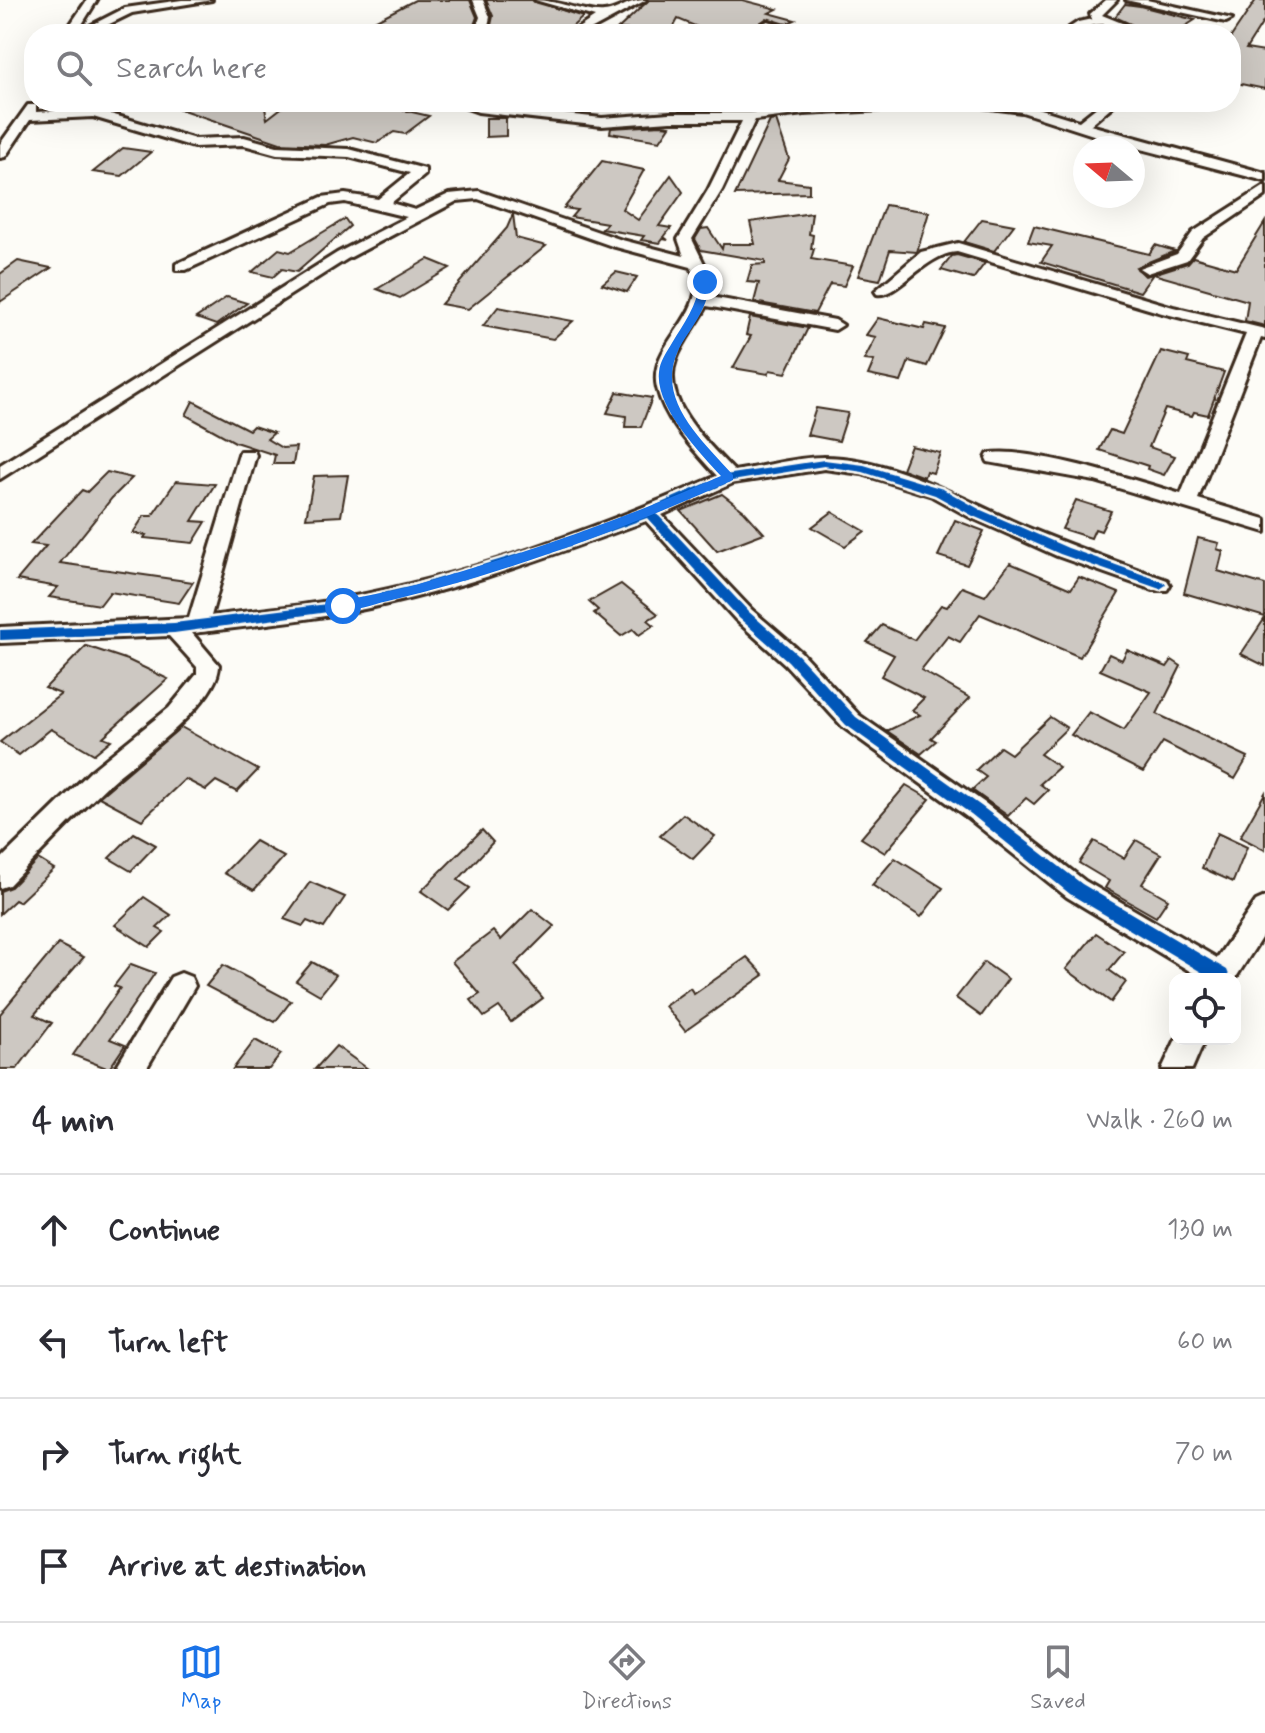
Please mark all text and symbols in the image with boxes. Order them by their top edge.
search box [24,24,1241,112]
icon: search [52,46,96,90]
text: Search here [116,49,267,88]
north arrow [1073,136,1145,208]
route end [687,264,723,300]
route start [325,588,361,624]
map controls [1169,973,1241,1045]
button: locate [1169,973,1241,1045]
text: 4 min [32,1099,115,1144]
text: Walk · 260 m [1086,1104,1233,1138]
icon: ahead [32,1208,76,1252]
text: Continue [108,1211,220,1250]
text: 130 m [1167,1213,1233,1247]
icon: left [32,1320,76,1364]
text: Turn left [108,1323,228,1362]
text: 60 m [1177,1325,1233,1359]
icon: right [32,1432,76,1476]
text: Turn right [108,1435,241,1474]
text: 70 m [1175,1437,1233,1471]
icon: arrive [32,1544,76,1588]
text: Arrive at destination [108,1547,366,1586]
tab: Map [179,1640,223,1716]
tab: Directions [581,1640,672,1716]
tab: Saved [1030,1640,1086,1716]

